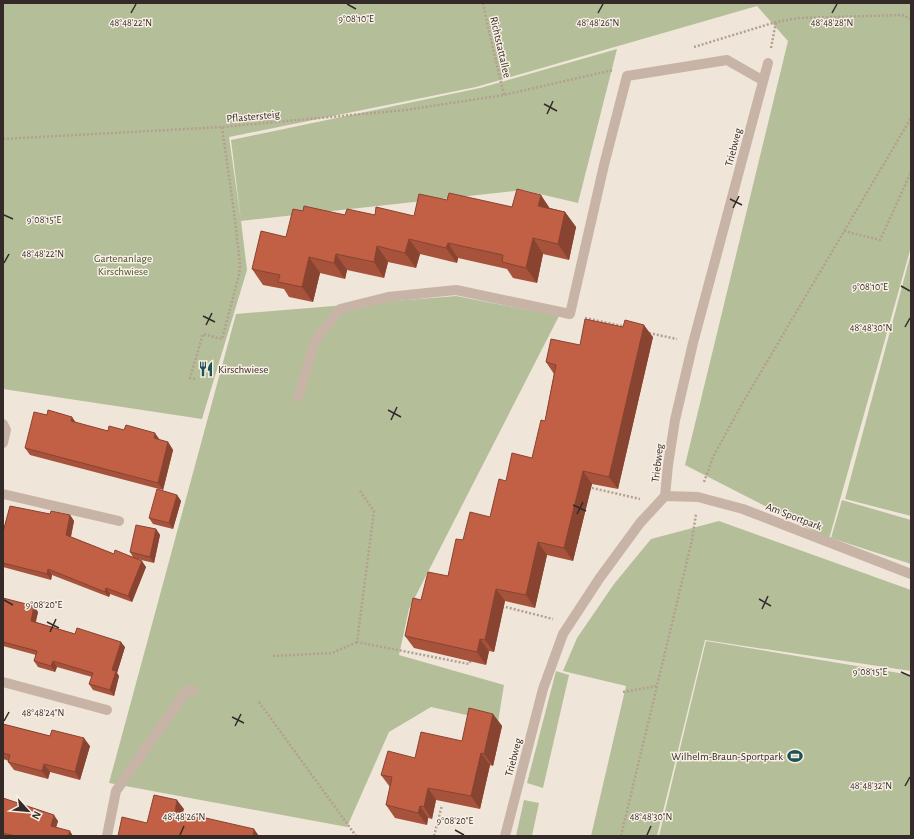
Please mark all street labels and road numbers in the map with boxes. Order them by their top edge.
street label: Richtstattallee [488,15,513,79]
street label: Pflastersteig [226,109,281,124]
street label: Triebweg [723,126,744,167]
street label: Triebweg [650,442,665,483]
street label: Am Sportpark [764,501,823,532]
street label: Triebweg [503,736,524,777]

